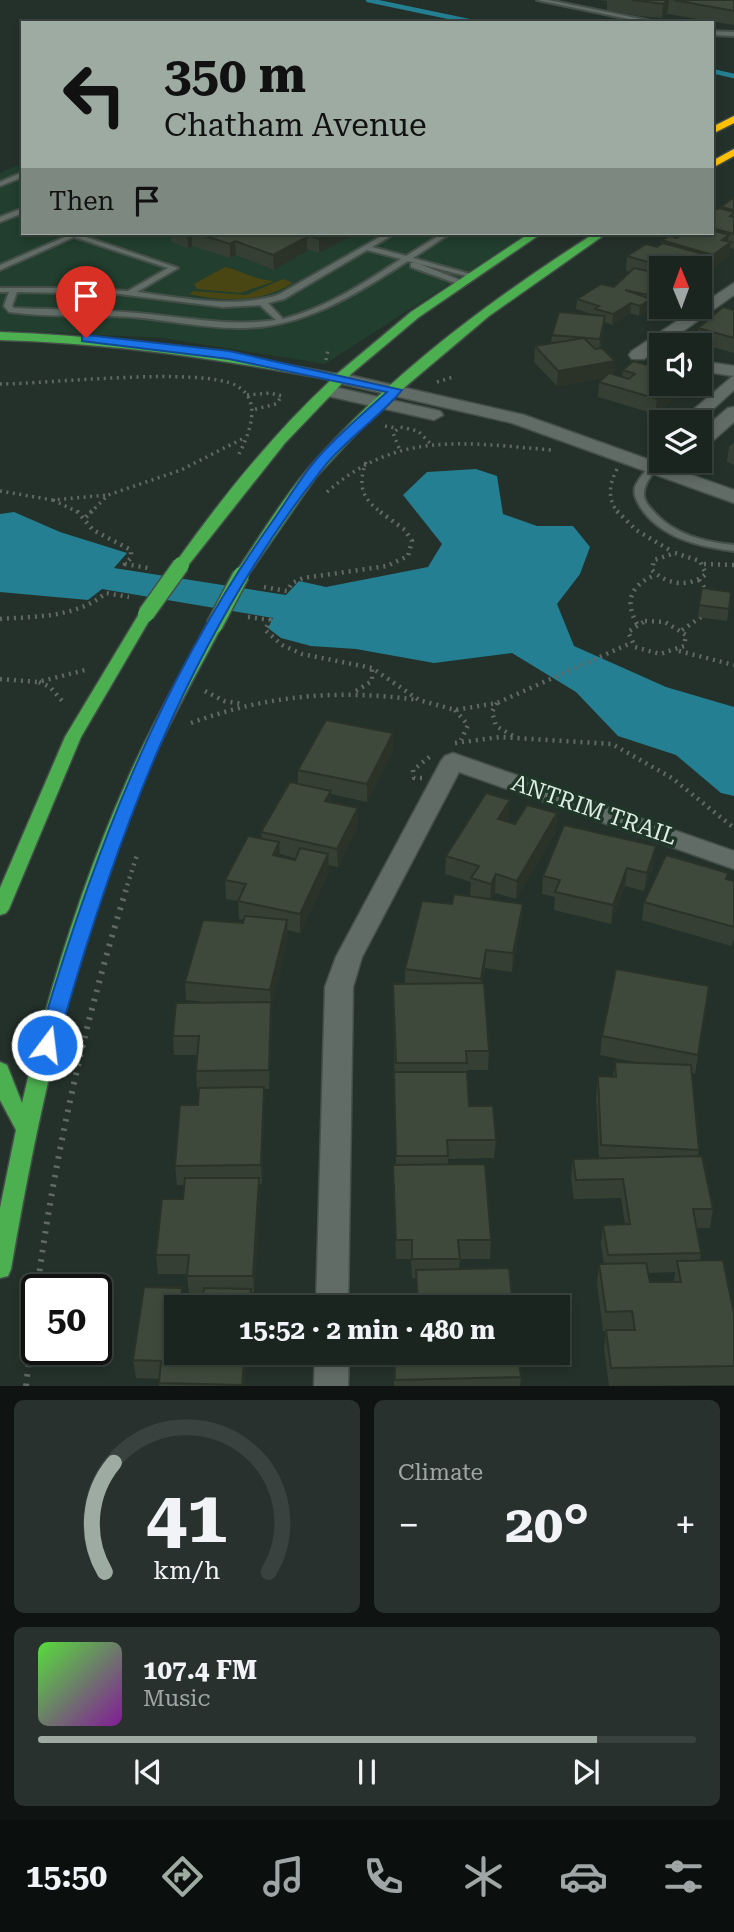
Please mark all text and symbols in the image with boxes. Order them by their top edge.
text: 350 m [164,47,306,104]
icon: left [49,49,140,140]
text: Chatham Avenue [164,106,427,144]
icon: arrive [128,182,166,220]
text: Then [49,186,114,216]
north arrow [649,256,712,318]
map controls [649,256,712,473]
pin [56,266,116,338]
icon: arrive [67,277,105,315]
button: sound [649,333,712,396]
button: layers [649,410,712,473]
street label: ANTRIM TRAIL [508,769,680,851]
position arrow [10,1008,84,1082]
speed limit sign: 50 [21,1274,112,1365]
text: 15:52 · 2 min · 480 m [239,1315,495,1345]
text: Climate [398,1459,483,1486]
text: 41 [146,1476,228,1561]
text: 20° [505,1494,589,1555]
text: − [398,1503,419,1547]
text: + [675,1503,696,1547]
text: km/h [154,1556,220,1585]
text: 107.4 FM [143,1655,257,1685]
text: Music [143,1685,210,1712]
icon: previous [129,1753,167,1791]
icon: pause [348,1753,386,1791]
icon: next [567,1753,605,1791]
icon: directions [158,1852,207,1901]
icon: music [259,1852,308,1901]
icon: phone [359,1852,408,1901]
icon: climate [459,1852,508,1901]
icon: car [559,1852,608,1901]
icon: filters [659,1852,708,1901]
text: 15:50 [26,1857,107,1895]

